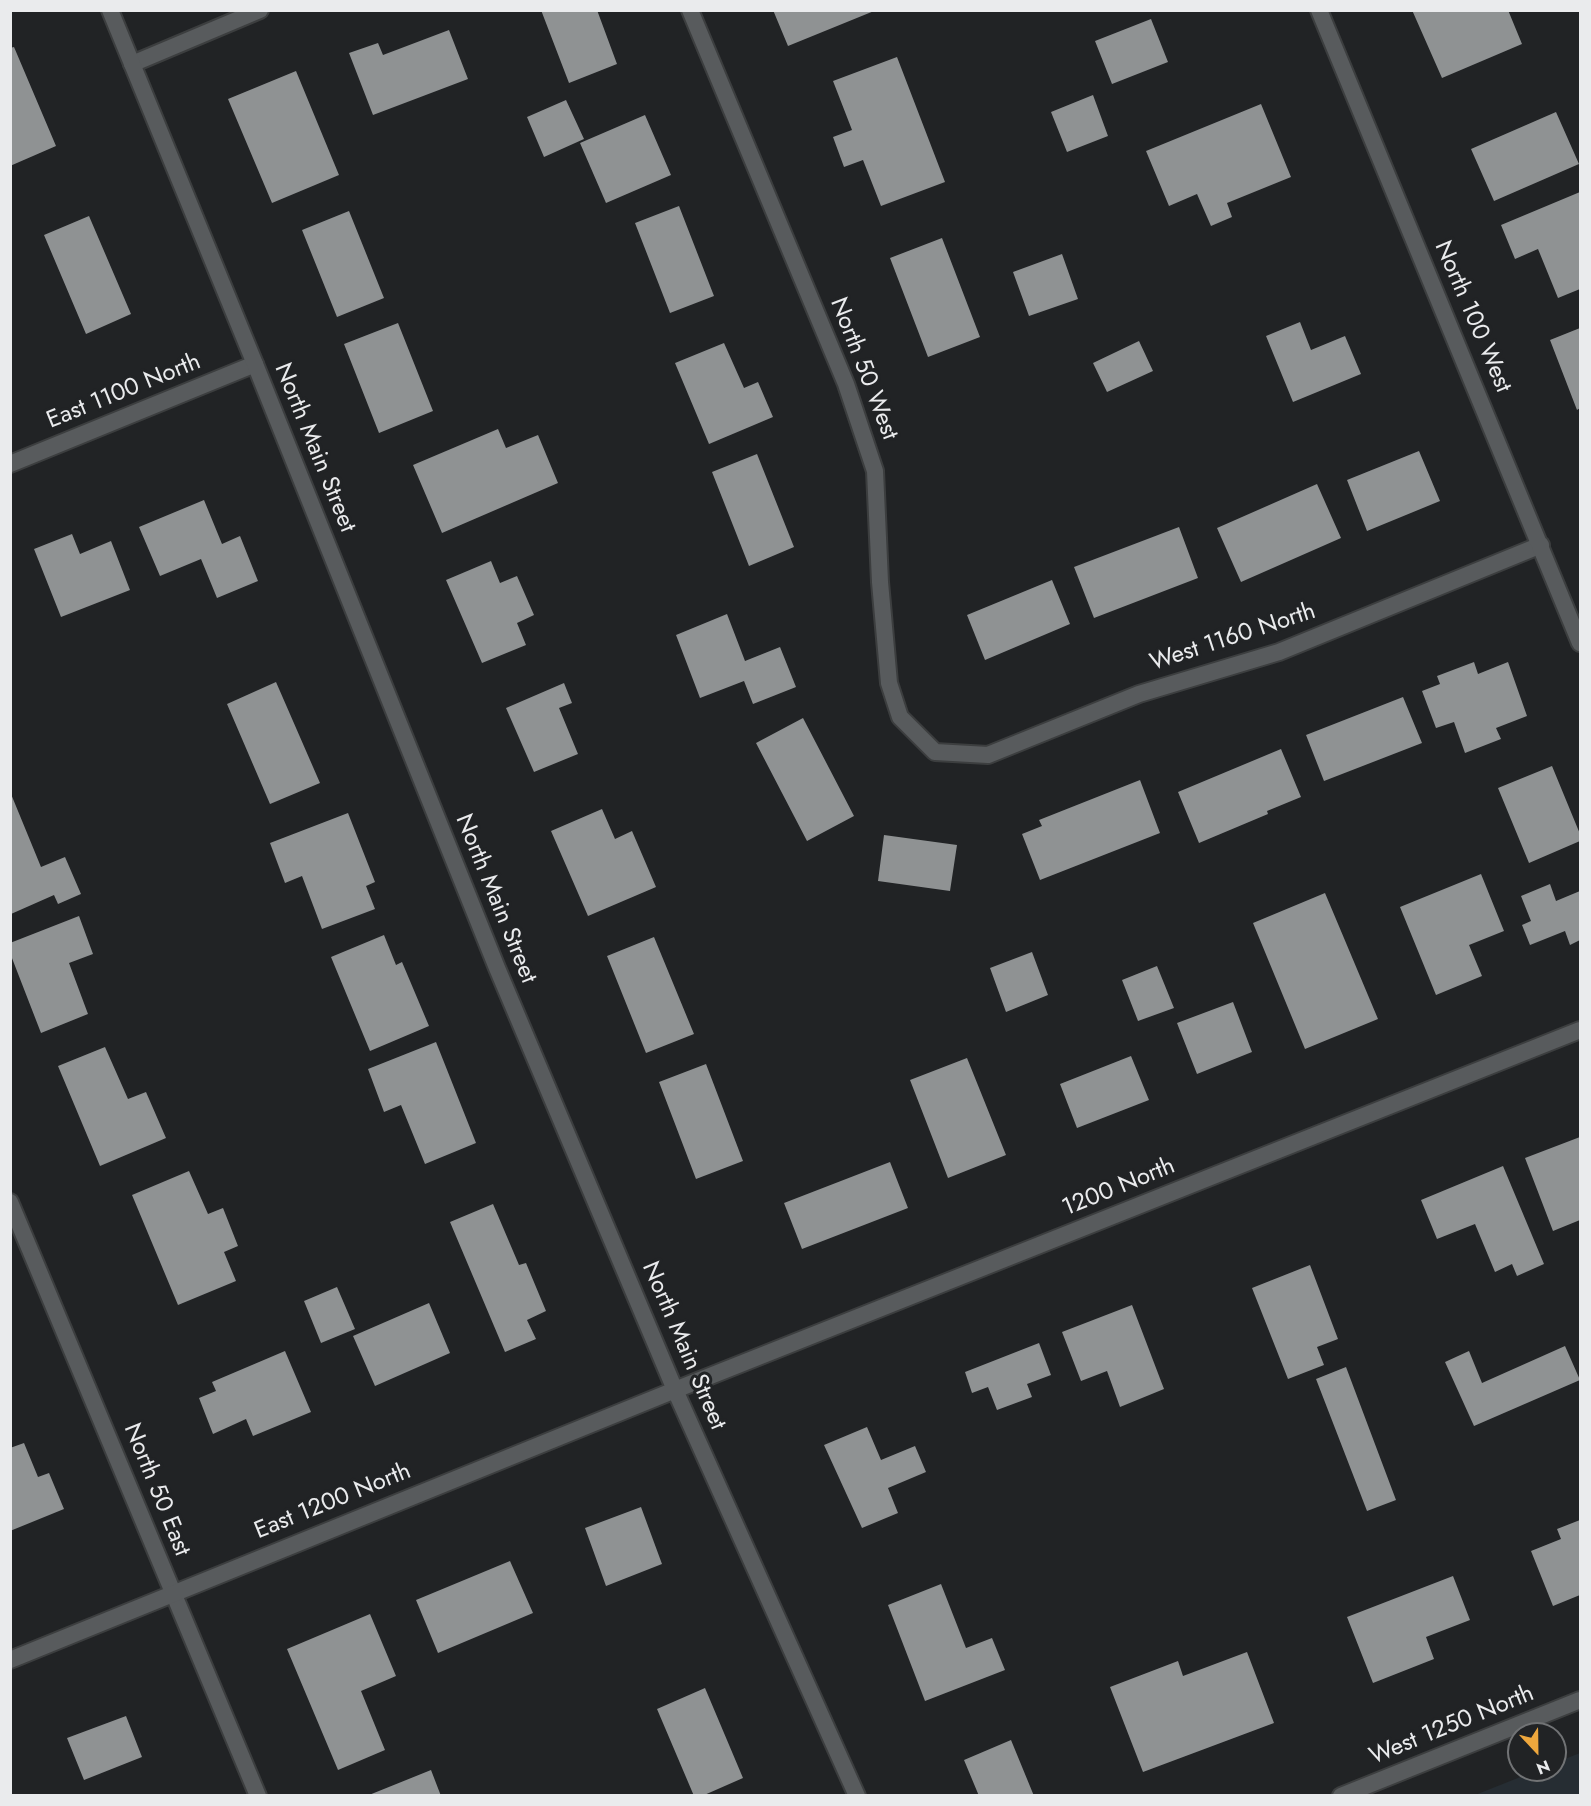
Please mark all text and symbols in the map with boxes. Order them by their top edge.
street label: North 100 West [1427,237,1517,397]
street label: North 50 West [823,294,903,444]
street label: East 1100 North [43,348,205,436]
street label: North Main Street [267,359,361,537]
street label: West 1160 North [1147,598,1319,678]
street label: North Main Street [448,810,542,988]
street label: 1200 North [1059,1152,1179,1224]
street label: North Main Street [635,1258,731,1434]
street label: North 50 East [116,1419,196,1561]
street label: East 1200 North [251,1458,415,1546]
street label: West 1250 North [1366,1680,1538,1772]
north arrow [1507,1722,1567,1782]
text: N [1533,1754,1553,1780]

